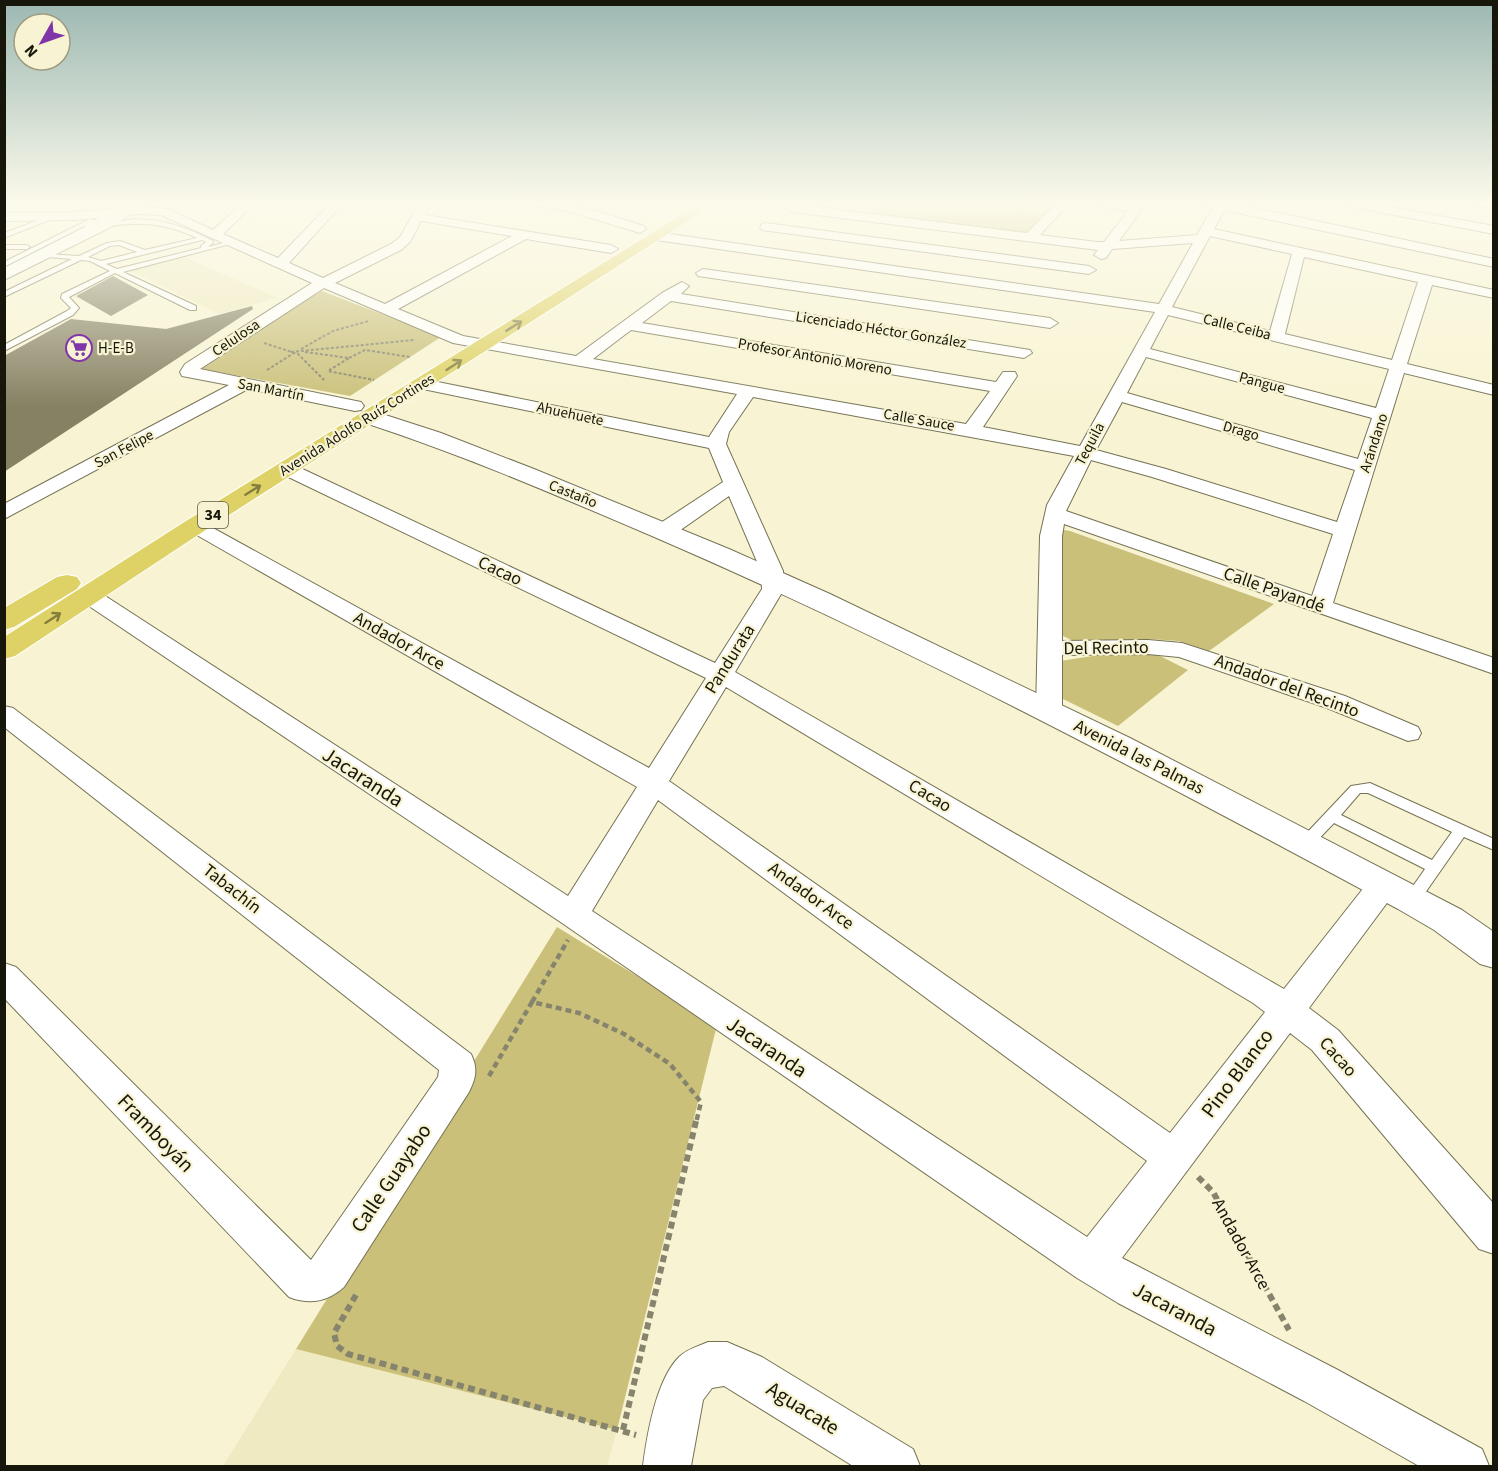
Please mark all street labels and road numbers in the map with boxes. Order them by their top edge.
street label: Licenciado Héctor González [794,306,968,354]
street label: Calle Ceiba [1201,308,1273,346]
street label: Celulosa [208,314,264,362]
street label: Profesor Antonio Moreno [736,333,894,381]
street label: Pangue [1237,367,1287,399]
street label: Avenida Adolfo Ruíz Cortines [275,369,439,481]
street label: San Martín [236,373,306,407]
street label: Ahuehuete [535,397,605,431]
street label: Calle Sauce [882,403,956,437]
street label: Arándano [1355,411,1393,475]
street label: Drago [1220,416,1262,446]
street label: Tequila [1070,419,1110,469]
street label: San Felipe [91,425,157,473]
street label: Castaño [546,475,600,513]
road number: 34 [198,502,228,528]
street label: Cacao [474,550,526,592]
street label: Calle Payandé [1220,561,1328,619]
street label: Andador Arce [349,606,449,676]
street label: Pandurata [699,619,761,699]
street label: Del Recinto [1063,635,1149,661]
street label: Andador del Recinto [1211,648,1363,724]
street label: Avenida las Palmas [1069,713,1209,801]
street label: Jacaranda [316,739,410,815]
street label: Cacao [904,773,956,819]
street label: Andador Arce [763,856,859,936]
street label: Tabachín [197,858,267,920]
street label: Jacaranda [721,1009,813,1085]
street label: Pino Blanco [1194,1022,1280,1124]
street label: Cacao [1313,1031,1363,1083]
street label: Framboyán [111,1087,201,1179]
street label: Calle Guayabo [343,1117,439,1239]
street label: Andador Arce [1206,1194,1276,1294]
street label: Jacaranda [1127,1274,1223,1344]
street label: Aguacate [761,1374,845,1442]

